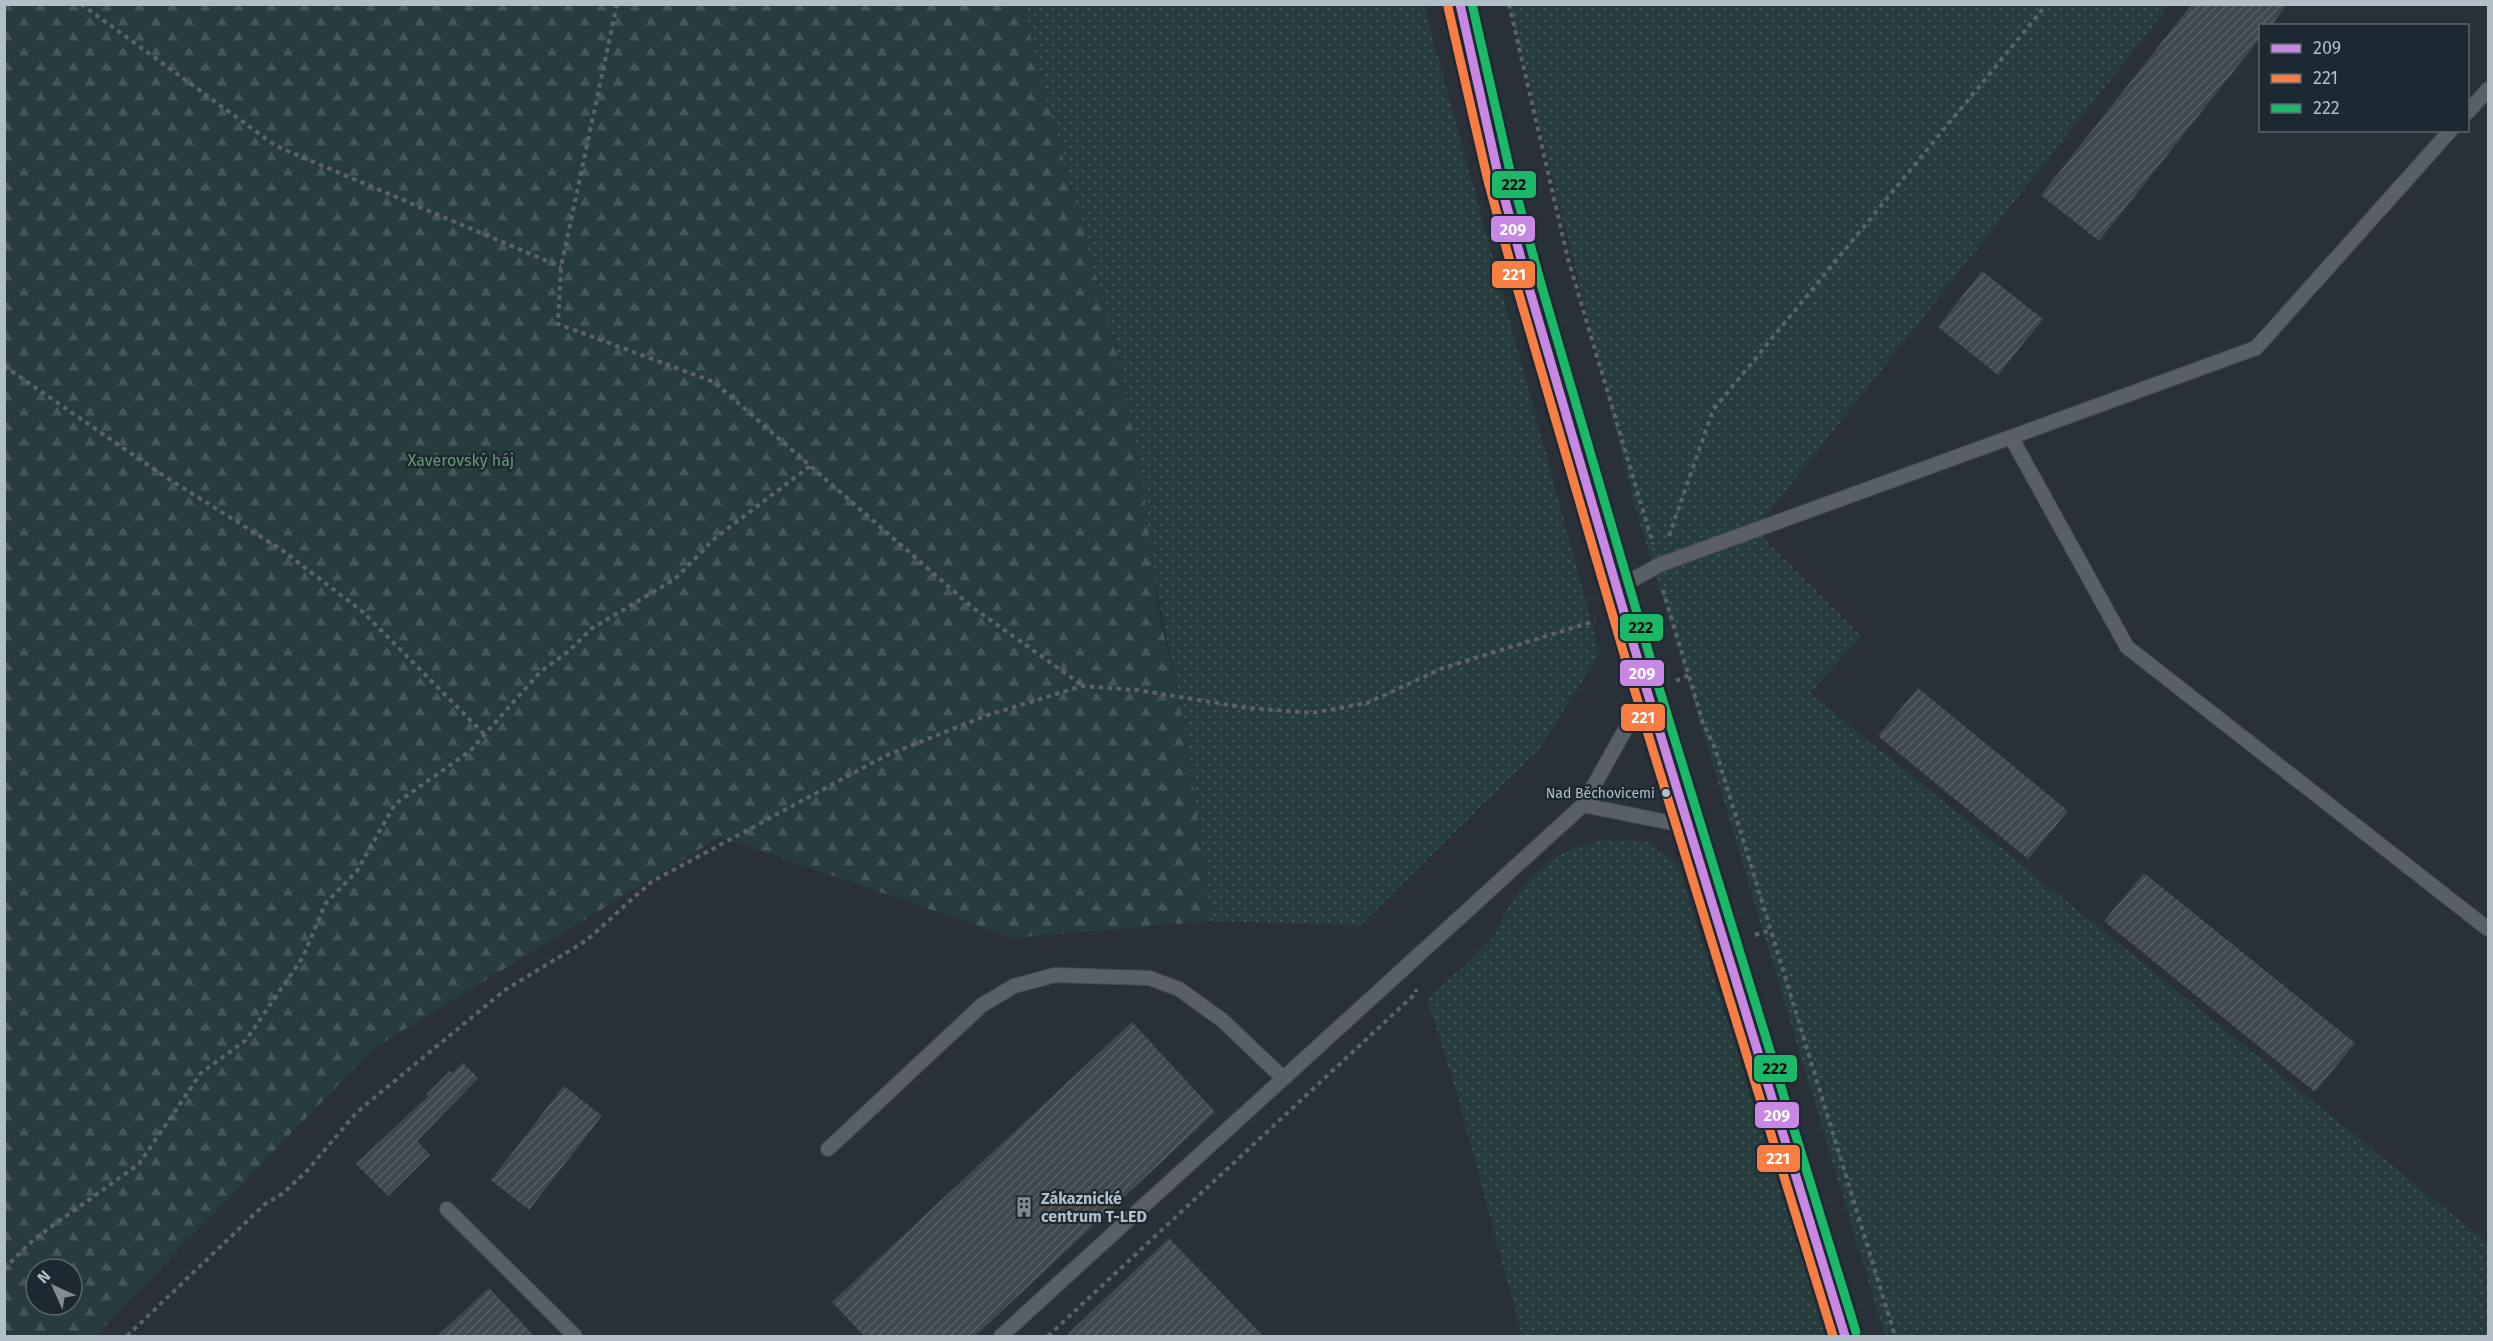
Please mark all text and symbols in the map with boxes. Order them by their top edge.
legend [2259,24,2469,132]
text: 209 [2313,37,2341,59]
text: 221 [2313,67,2338,89]
text: 222 [2313,97,2340,119]
line badge: 222 [1491,170,1537,199]
text: 222 [1502,175,1526,194]
line badge: 209 [1490,215,1536,243]
text: 209 [1500,220,1526,239]
line badge: 221 [1491,260,1536,289]
text: 221 [1502,265,1526,284]
park label: Xaverovský háj [408,451,514,470]
line badge: 222 [1619,613,1664,642]
text: 222 [1629,618,1653,637]
line badge: 209 [1619,659,1665,687]
text: 209 [1629,664,1655,683]
line badge: 221 [1620,703,1666,732]
text: 221 [1631,708,1655,727]
place label: Nad Běchovicemi [1546,785,1655,802]
marker: Nad Běchovicemi [1660,787,1672,799]
line badge: 222 [1753,1054,1798,1083]
text: 222 [1763,1059,1787,1078]
line badge: 209 [1754,1101,1800,1129]
text: 209 [1764,1106,1790,1125]
line badge: 221 [1756,1144,1801,1173]
text: 221 [1766,1149,1790,1168]
place label: Zákaznické centrum T-LED [1041,1189,1147,1226]
building icon: Zákaznické centrum T-LED [1012,1195,1036,1219]
north arrow [24,1257,84,1317]
text: N [33,1266,54,1287]

